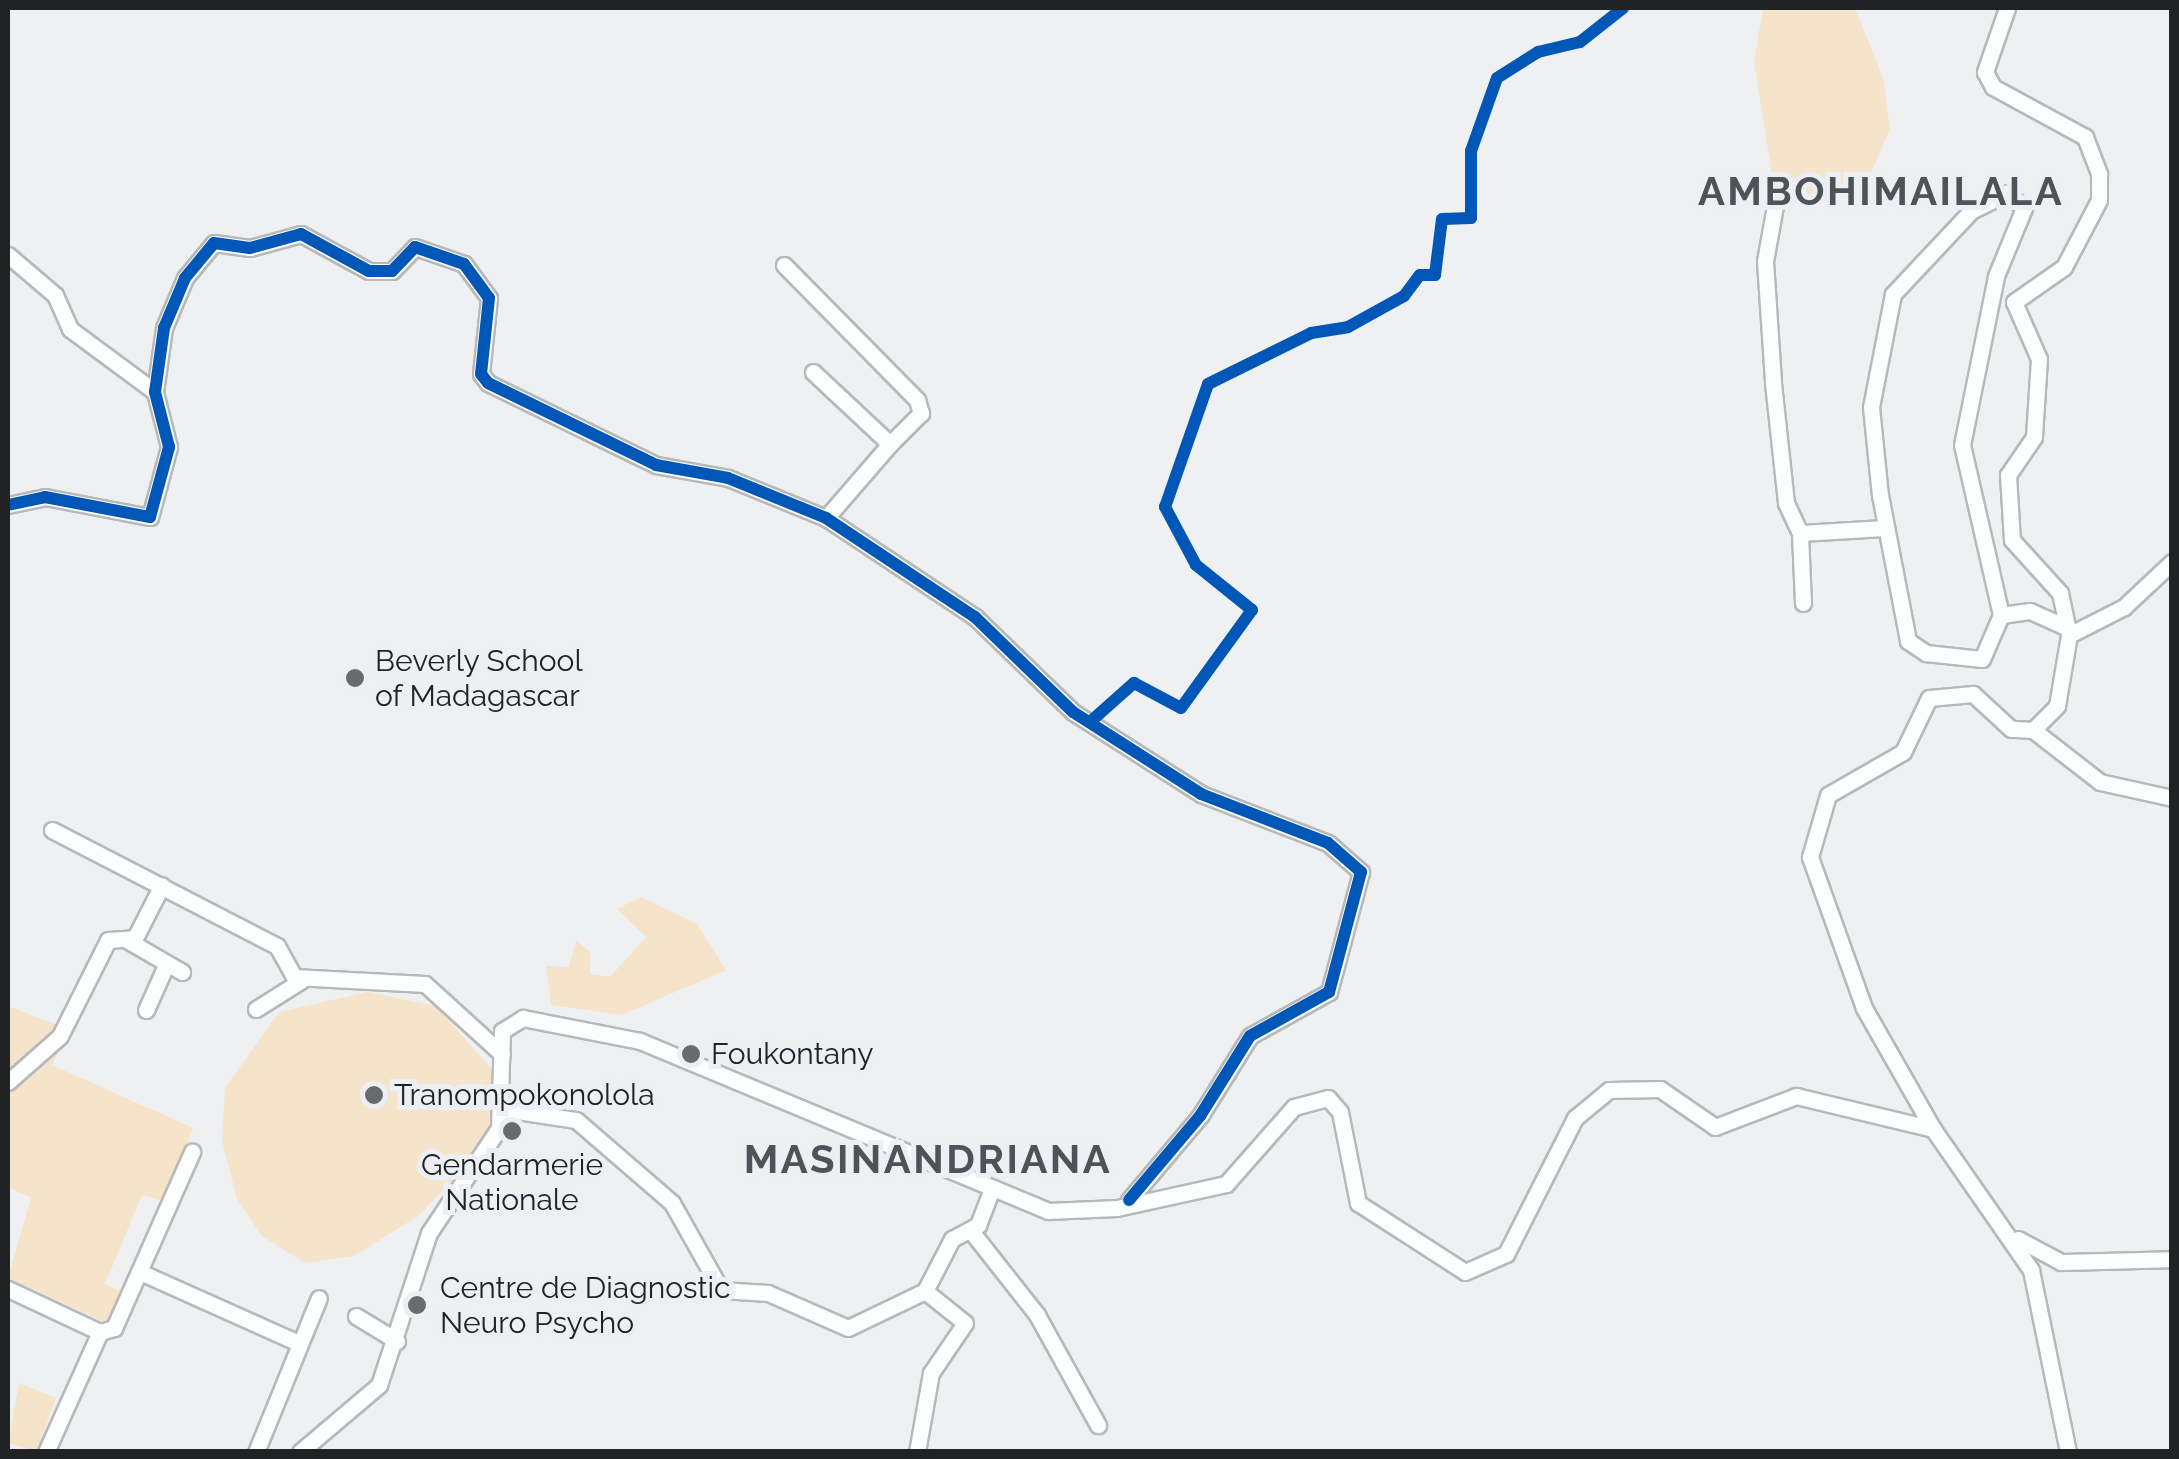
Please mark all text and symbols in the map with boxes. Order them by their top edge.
district label: AMBOHIMAILALA [1698,167,2064,215]
place label: Beverly School of Madagascar [375,643,583,714]
marker: Beverly School of Madagascar [344,667,366,689]
place label: Foukontany [711,1036,873,1072]
marker: Foukontany [680,1043,702,1065]
place label: Tranompokonolola [394,1077,655,1113]
marker: Tranompokonolola [363,1084,385,1106]
marker: Gendarmerie Nationale [501,1120,523,1142]
district label: MASINANDRIANA [744,1135,1112,1183]
place label: Gendarmerie Nationale [421,1147,603,1218]
place label: Centre de Diagnostic Neuro Psycho [440,1270,731,1340]
marker: Centre de Diagnostic Neuro Psycho [404,1292,430,1318]

